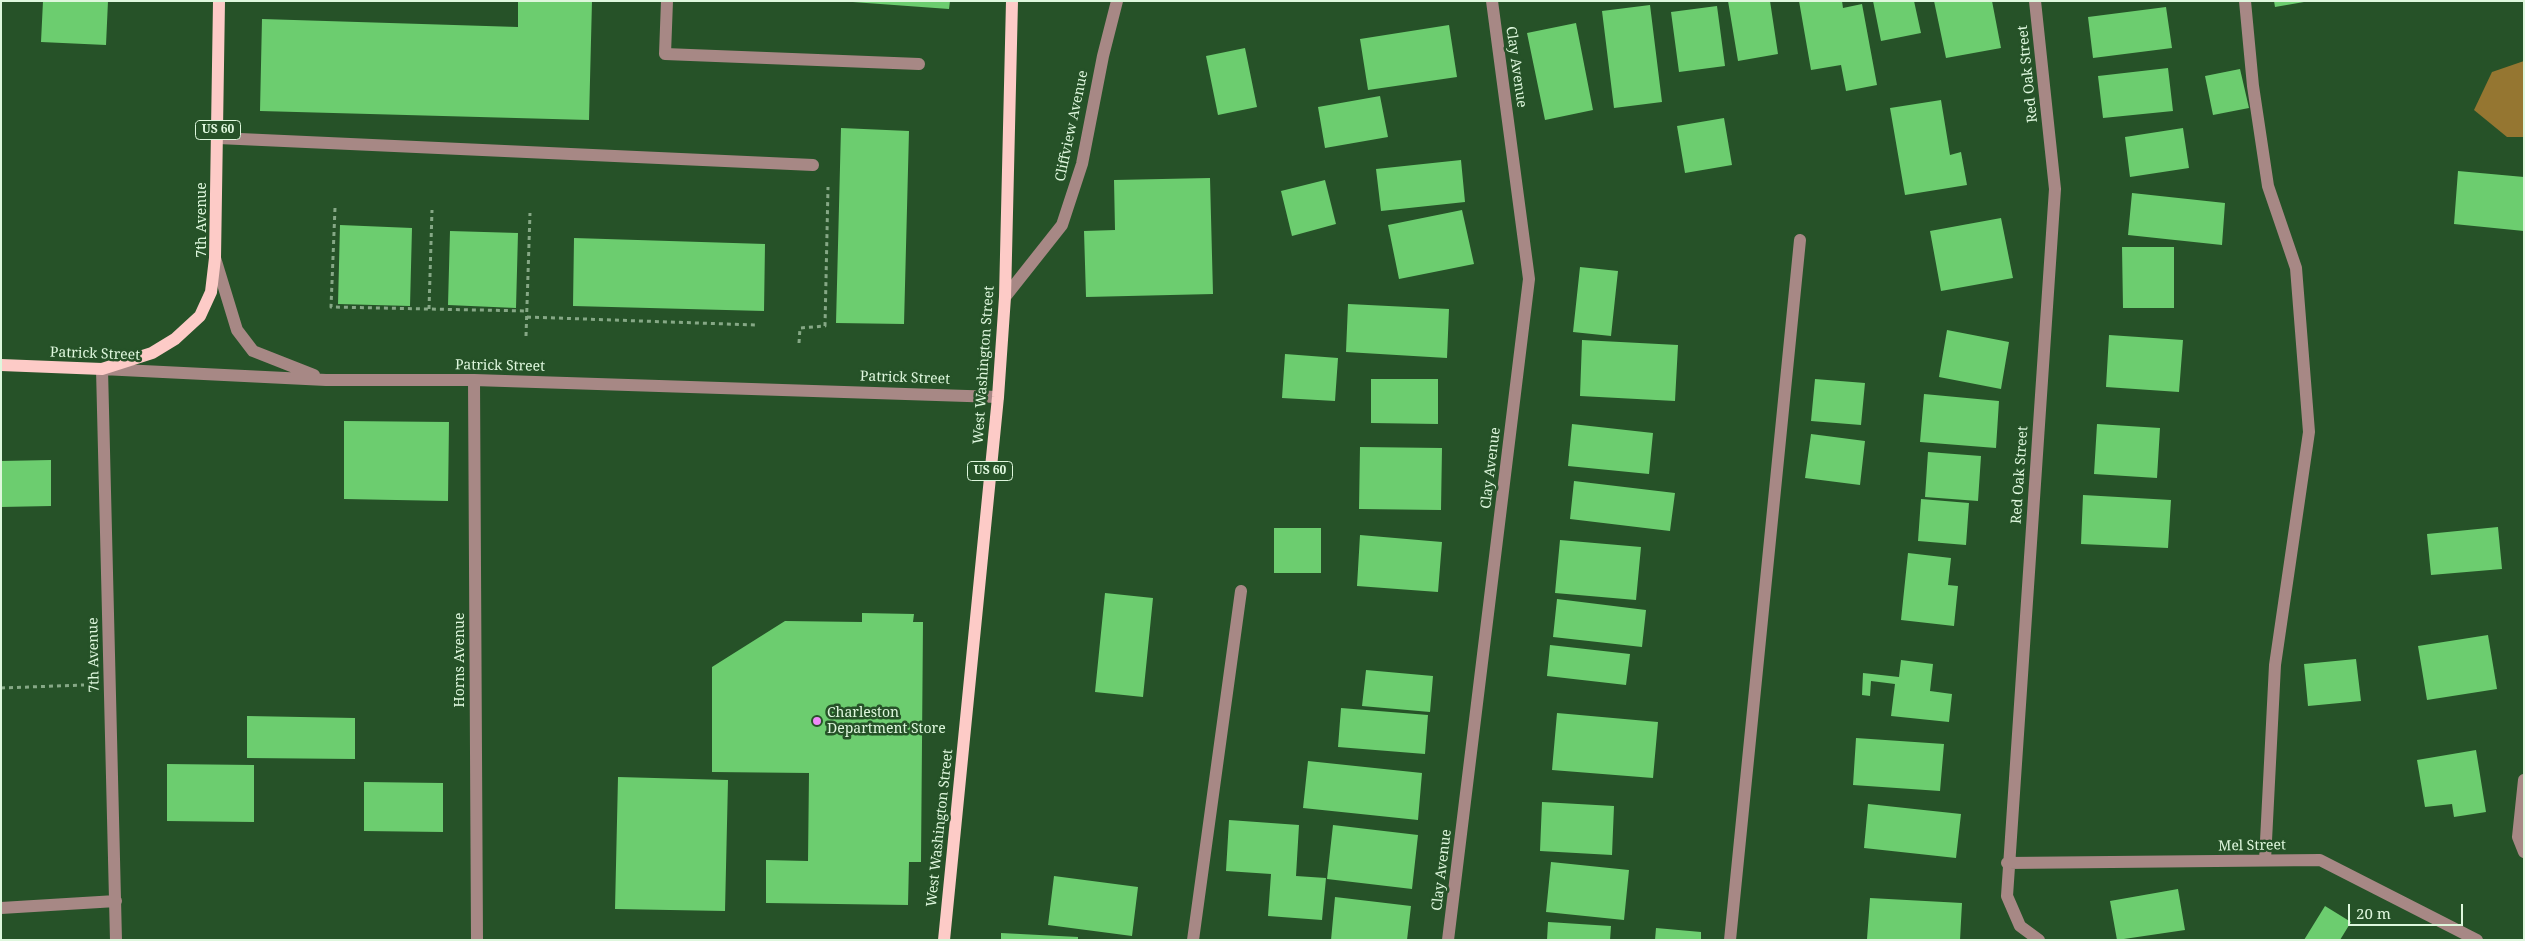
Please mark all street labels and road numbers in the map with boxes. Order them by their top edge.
street label: Red Oak Street [2015,24,2041,124]
street label: Clay Avenue [1502,25,1530,109]
street label: Cliffview Avenue [1052,69,1092,183]
road number: US 60 [196,120,240,140]
street label: 7th Avenue [194,182,210,258]
street label: West Washington Street [970,285,998,445]
street label: Patrick Street [50,344,140,364]
street label: Patrick Street [455,357,545,375]
street label: Patrick Street [860,368,950,388]
street label: Clay Avenue [1478,426,1504,510]
street label: Red Oak Street [2008,426,2032,524]
road number: US 60 [968,462,1012,481]
street label: Horns Avenue [452,613,468,707]
street label: 7th Avenue [85,617,103,693]
street label: West Washington Street [923,748,957,908]
street label: Clay Avenue [1429,828,1455,912]
street label: Mel Street [2218,837,2286,855]

